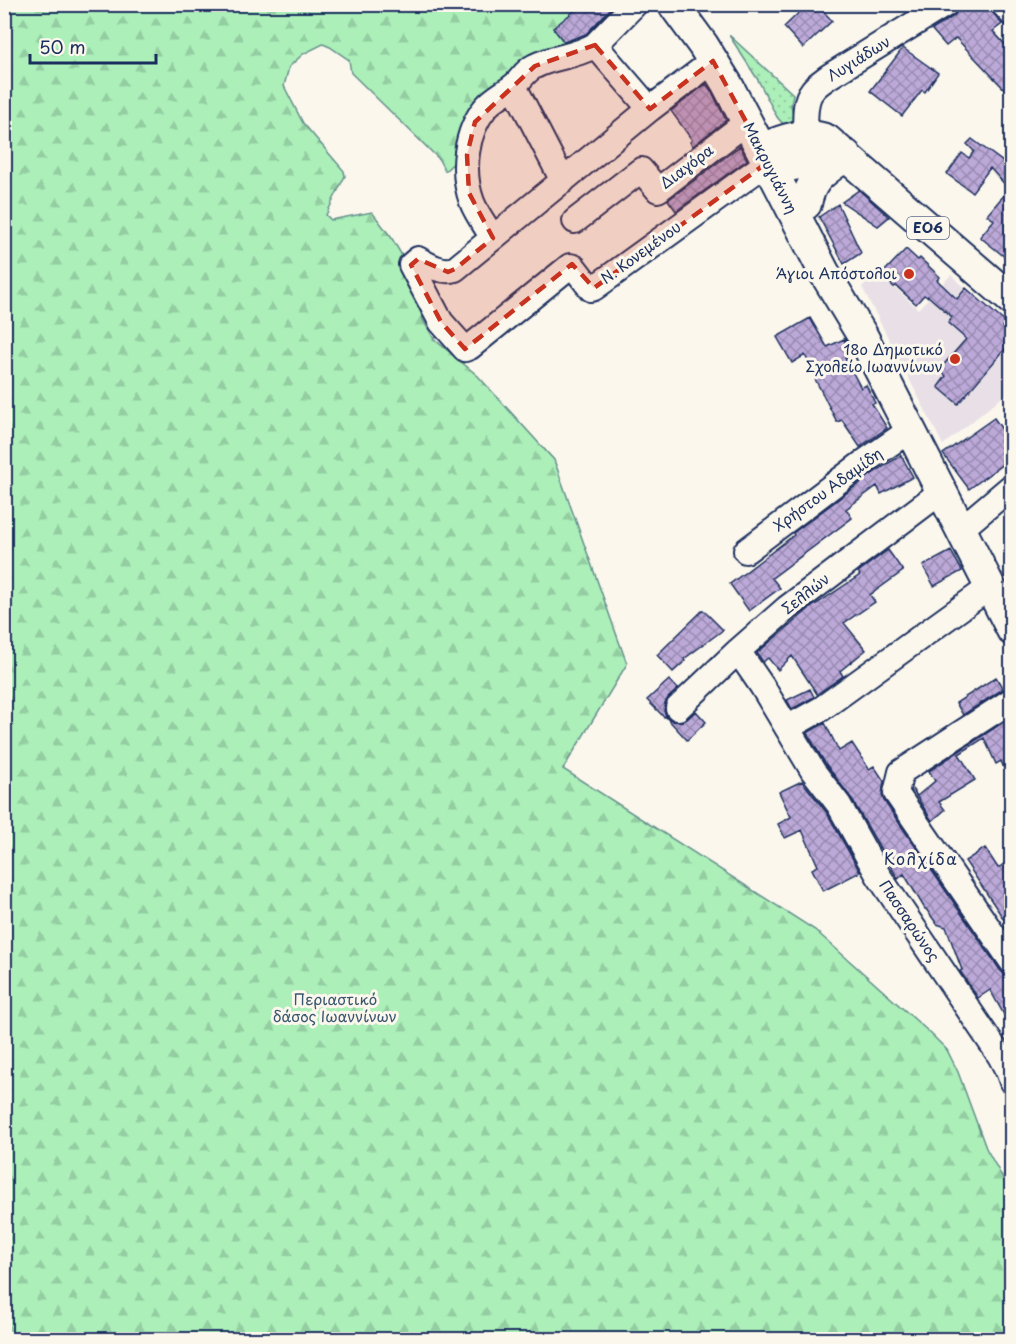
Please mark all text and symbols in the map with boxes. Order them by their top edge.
scale bar [30,27,156,65]
street label: Λυγιάδων [822,29,894,86]
text: 50 m [39,33,86,60]
street label: Μακρυγιάννη [738,118,804,217]
street label: Διαγόρα [654,138,718,194]
street label: Ν. Κονεμένου [595,215,685,289]
road number: ΕΟ6 [907,217,949,239]
place label: Άγιοι Απόστολοι [776,261,897,284]
marker: Άγιοι Απόστολοι [902,267,916,281]
place label: 18ο Δημοτικό Σχολείο Ιωαννίνων [805,337,943,377]
marker: 18ο Δημοτικό Σχολείο Ιωαννίνων [948,352,962,366]
street label: Χρήστου Αδαμίδη [768,441,887,536]
street label: Σελλών [776,567,834,619]
district label: Κολχίδα [884,846,958,870]
street label: Πασσαρώνος [874,875,946,966]
park label: Περιαστικό δάσος Ιωαννίνων [273,987,397,1027]

